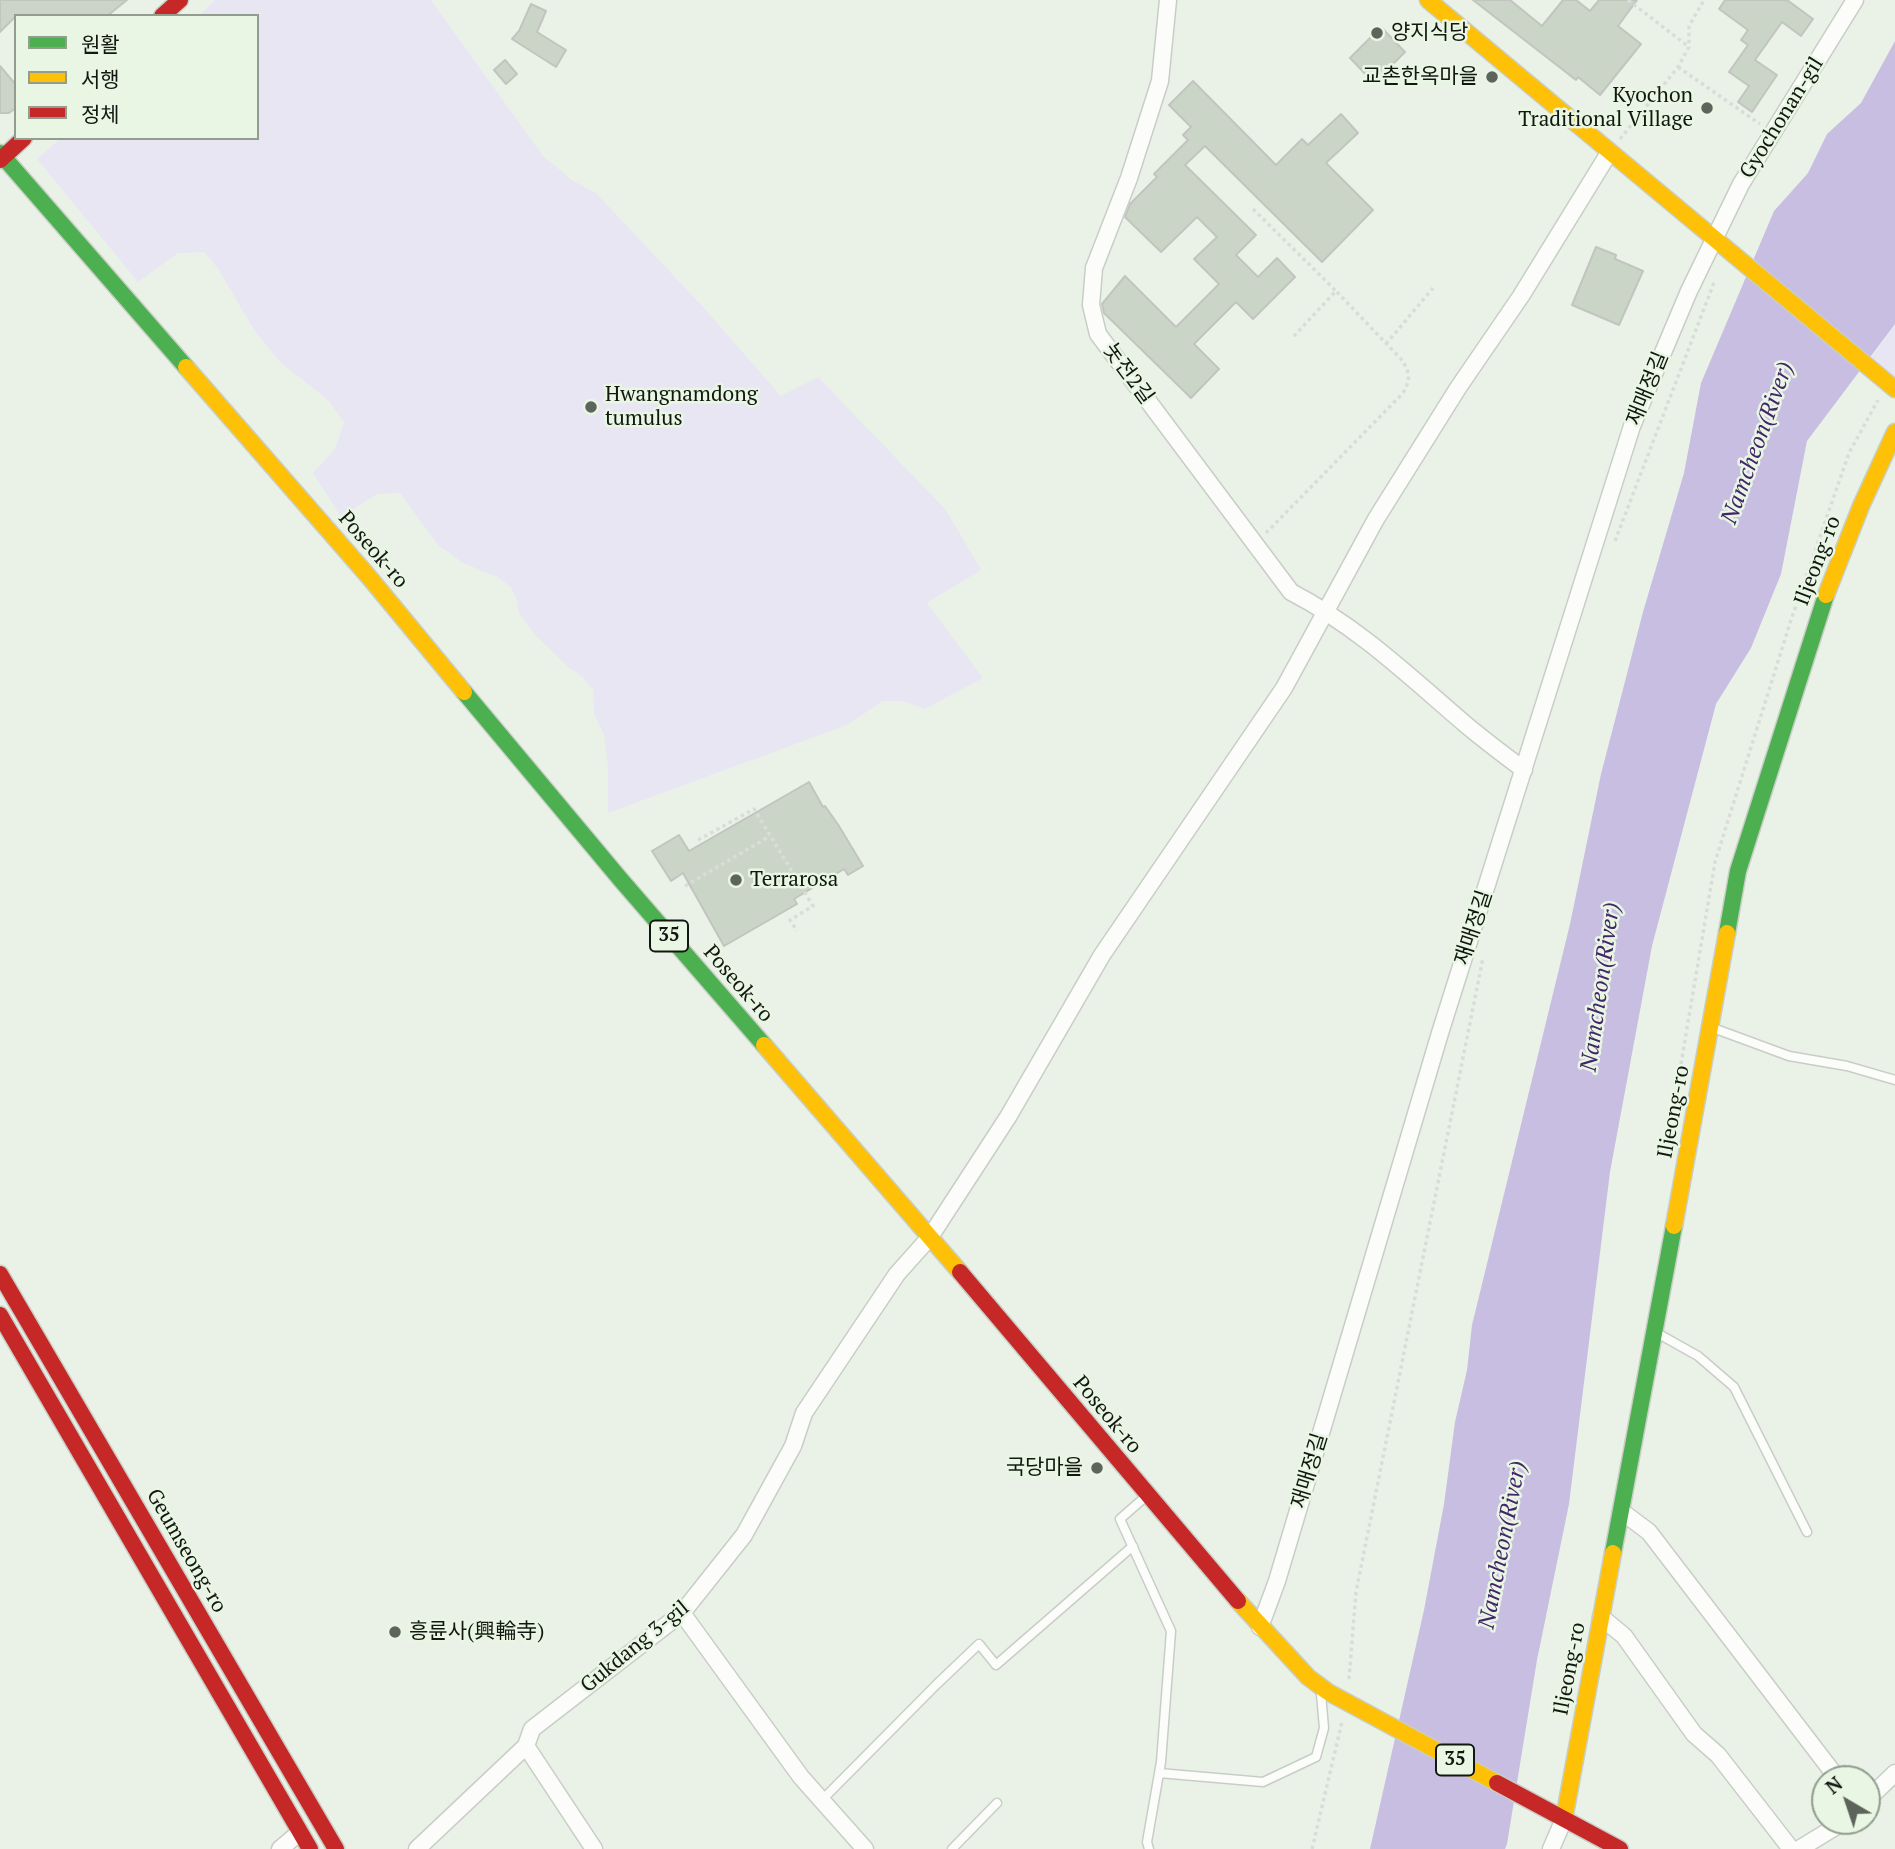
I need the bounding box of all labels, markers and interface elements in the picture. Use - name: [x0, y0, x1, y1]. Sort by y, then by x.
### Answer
- legend: [14, 14, 259, 140]
- place label: 양지식당: [1391, 20, 1468, 46]
- marker: 양지식당: [1369, 25, 1385, 41]
- text: 원활: [81, 30, 120, 58]
- street label: Gyochonan-gil: [1735, 53, 1829, 183]
- place label: 교촌한옥마을: [1362, 64, 1478, 90]
- text: 서행: [81, 65, 120, 93]
- marker: 교촌한옥마을: [1484, 69, 1500, 85]
- place label: Kyochon Traditional Village: [1518, 83, 1693, 133]
- text: 정체: [81, 100, 120, 128]
- marker: Kyochon Traditional Village: [1699, 100, 1715, 116]
- street label: 놋전2길: [1097, 339, 1159, 409]
- street label: 재매정길: [1622, 348, 1674, 430]
- water label: Namcheon(River): [1716, 358, 1800, 528]
- place label: Hwangnamdong tumulus: [605, 382, 758, 432]
- marker: Hwangnamdong tumulus: [583, 399, 599, 415]
- street label: Poseok-ro: [333, 506, 413, 594]
- street label: Iljeong-ro: [1789, 513, 1847, 609]
- place label: Terrarosa: [750, 867, 838, 893]
- marker: Terrarosa: [728, 872, 744, 888]
- street label: 재매정길: [1450, 887, 1498, 969]
- water label: Namcheon(River): [1575, 901, 1627, 1073]
- road number: 35: [650, 920, 688, 952]
- street label: Poseok-ro: [698, 940, 778, 1028]
- street label: Iljeong-ro: [1653, 1063, 1695, 1161]
- street label: Poseok-ro: [1067, 1371, 1147, 1459]
- street label: 재매정길: [1287, 1430, 1333, 1512]
- place label: 국당마을: [1006, 1455, 1083, 1481]
- water label: Namcheon(River): [1473, 1459, 1533, 1631]
- marker: 국당마을: [1089, 1460, 1105, 1476]
- street label: Geumseong-ro: [140, 1485, 232, 1617]
- street label: Gukdang 3-gil: [576, 1596, 694, 1698]
- place label: 흥륜사(興輪寺): [409, 1619, 544, 1645]
- street label: Iljeong-ro: [1549, 1620, 1591, 1718]
- marker: 흥륜사(興輪寺): [387, 1624, 403, 1640]
- road number: 35: [1436, 1744, 1474, 1776]
- north arrow: [1811, 1765, 1881, 1835]
- text: N: [1820, 1771, 1847, 1799]

